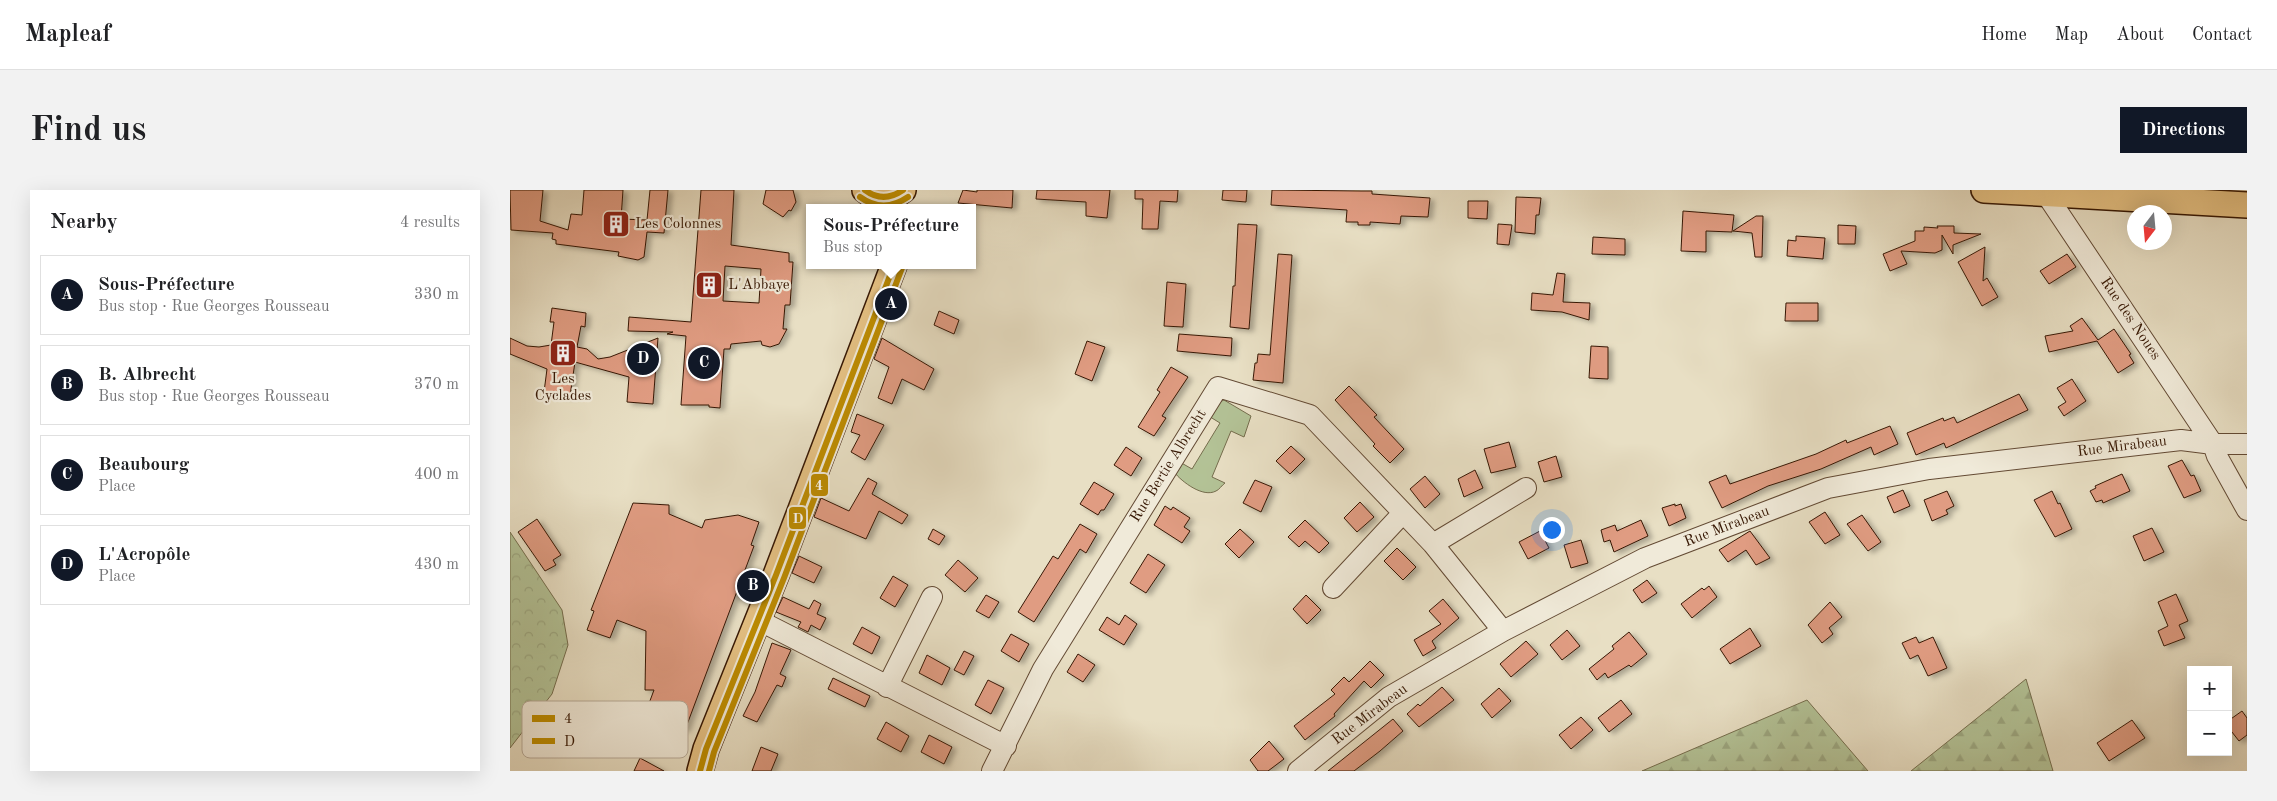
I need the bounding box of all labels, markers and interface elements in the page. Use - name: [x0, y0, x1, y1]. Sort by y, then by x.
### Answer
- text: Mapleaf: [25, 23, 111, 47]
- text: Home: [1981, 26, 2027, 44]
- text: Map: [2055, 26, 2088, 44]
- text: About: [2116, 26, 2164, 44]
- text: Contact: [2192, 26, 2252, 44]
- button: Directions: [2120, 107, 2247, 153]
- text: Find us: [30, 113, 146, 148]
- popup: [806, 204, 976, 269]
- north arrow: [2127, 205, 2172, 250]
- building icon: Les Colonnes: [601, 209, 631, 239]
- text: Nearby: [50, 212, 118, 233]
- text: 4 results: [400, 215, 460, 231]
- place label: Les Colonnes: [635, 217, 721, 232]
- text: Sous-Préfecture: [823, 217, 959, 236]
- text: Bus stop: [823, 240, 882, 256]
- building icon: L'Abbaye: [694, 270, 724, 300]
- street label: Rue des Noues: [2097, 275, 2163, 363]
- text: Sous-Préfecture: [98, 276, 235, 295]
- place label: L'Abbaye: [728, 278, 790, 293]
- pin: A: [875, 285, 907, 323]
- text: A: [61, 287, 73, 303]
- text: 330 m: [414, 287, 459, 303]
- text: Bus stop · Rue Georges Rousseau: [98, 299, 330, 315]
- building icon: Les Cyclades: [548, 338, 578, 368]
- pin: D: [627, 340, 659, 378]
- pin: C: [688, 344, 720, 382]
- text: B. Albrecht: [98, 366, 196, 385]
- place label: Les Cyclades: [535, 372, 591, 404]
- text: B: [61, 377, 73, 393]
- text: 370 m: [414, 377, 459, 393]
- text: Bus stop · Rue Georges Rousseau: [98, 389, 330, 405]
- street label: Rue Bertie Albrecht: [1128, 407, 1210, 525]
- street label: Rue Mirabeau: [2076, 434, 2168, 460]
- text: Beaubourg: [98, 456, 189, 475]
- text: C: [62, 467, 72, 483]
- text: 400 m: [414, 467, 459, 483]
- line badge: 4: [810, 473, 829, 497]
- text: Place: [98, 479, 135, 495]
- text: 4: [815, 479, 823, 493]
- street label: Rue Mirabeau: [1682, 504, 1772, 550]
- line badge: D: [788, 506, 807, 530]
- text: D: [792, 512, 804, 526]
- your location: [1539, 517, 1565, 543]
- text: L'Acropôle: [98, 546, 190, 565]
- text: D: [61, 557, 73, 573]
- text: 430 m: [414, 557, 459, 573]
- pin: B: [737, 567, 769, 605]
- text: Place: [98, 569, 135, 585]
- map controls: [2187, 666, 2232, 756]
- button: +: [2187, 666, 2232, 711]
- street label: Rue Mirabeau: [1330, 682, 1410, 748]
- legend: [522, 701, 688, 758]
- button: −: [2187, 711, 2232, 756]
- text: 4: [564, 712, 572, 726]
- text: D: [564, 735, 575, 749]

